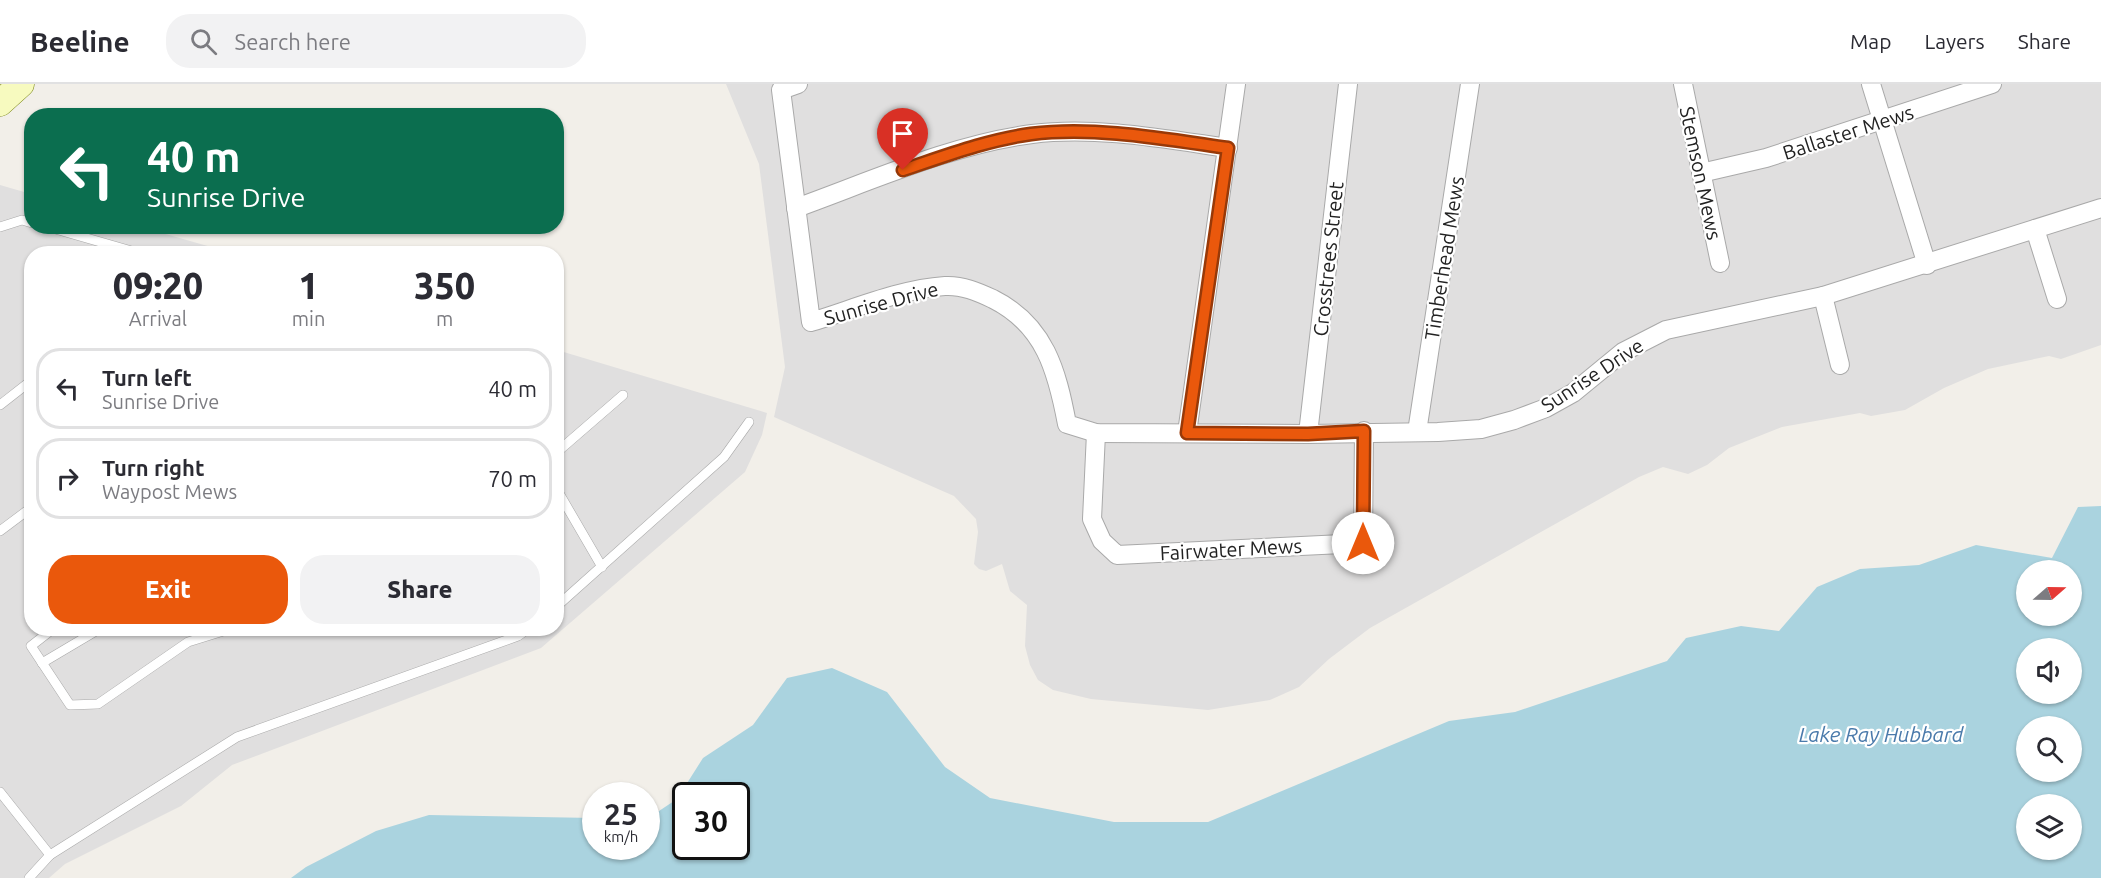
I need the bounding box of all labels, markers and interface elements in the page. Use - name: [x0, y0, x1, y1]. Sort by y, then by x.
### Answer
- search box: [166, 14, 586, 68]
- icon: search: [187, 25, 220, 58]
- text: Beeline: [30, 26, 130, 57]
- text: Search here: [235, 29, 351, 54]
- text: Map: [1850, 29, 1891, 53]
- text: Layers: [1924, 29, 1985, 53]
- text: Share: [2018, 29, 2071, 53]
- street label: Ballaster Mews: [1780, 100, 1916, 164]
- street label: Stemson Mews: [1676, 104, 1726, 242]
- pin: [877, 108, 928, 170]
- icon: arrive: [886, 117, 919, 150]
- icon: left: [48, 132, 126, 210]
- text: 40 m: [147, 133, 241, 180]
- street label: Timberhead Mews: [1420, 174, 1468, 342]
- street label: Crosstrees Street: [1308, 180, 1348, 338]
- text: Sunrise Drive: [147, 182, 305, 212]
- text: 09:20: [113, 265, 203, 306]
- text: 1: [298, 265, 319, 306]
- text: 350: [414, 265, 475, 306]
- street label: Sunrise Drive: [821, 277, 941, 329]
- text: Arrival: [129, 307, 187, 330]
- text: min: [292, 307, 325, 330]
- text: m: [436, 307, 453, 330]
- street label: Sunrise Drive: [1537, 333, 1647, 417]
- text: Turn left: [102, 365, 192, 390]
- icon: left: [51, 372, 84, 405]
- text: 40 m: [488, 376, 537, 401]
- text: Sunrise Drive: [102, 390, 219, 413]
- text: Turn right: [102, 455, 204, 480]
- icon: right: [51, 462, 84, 495]
- text: 70 m: [488, 466, 537, 491]
- text: Waypost Mews: [102, 480, 237, 503]
- position arrow: [1331, 511, 1395, 575]
- street label: Fairwater Mews: [1159, 534, 1303, 564]
- button: Exit: [48, 555, 288, 624]
- button: Share: [300, 555, 540, 624]
- north arrow: [2016, 560, 2082, 626]
- map controls: [2016, 560, 2082, 860]
- button: sound: [2016, 638, 2082, 704]
- button: search: [2016, 716, 2082, 782]
- water label: Lake Ray Hubbard: [1799, 722, 1965, 746]
- speed limit sign: 30: [672, 782, 750, 860]
- button: layers: [2016, 794, 2082, 860]
- text: 25: [604, 797, 638, 831]
- text: km/h: [604, 828, 638, 845]

